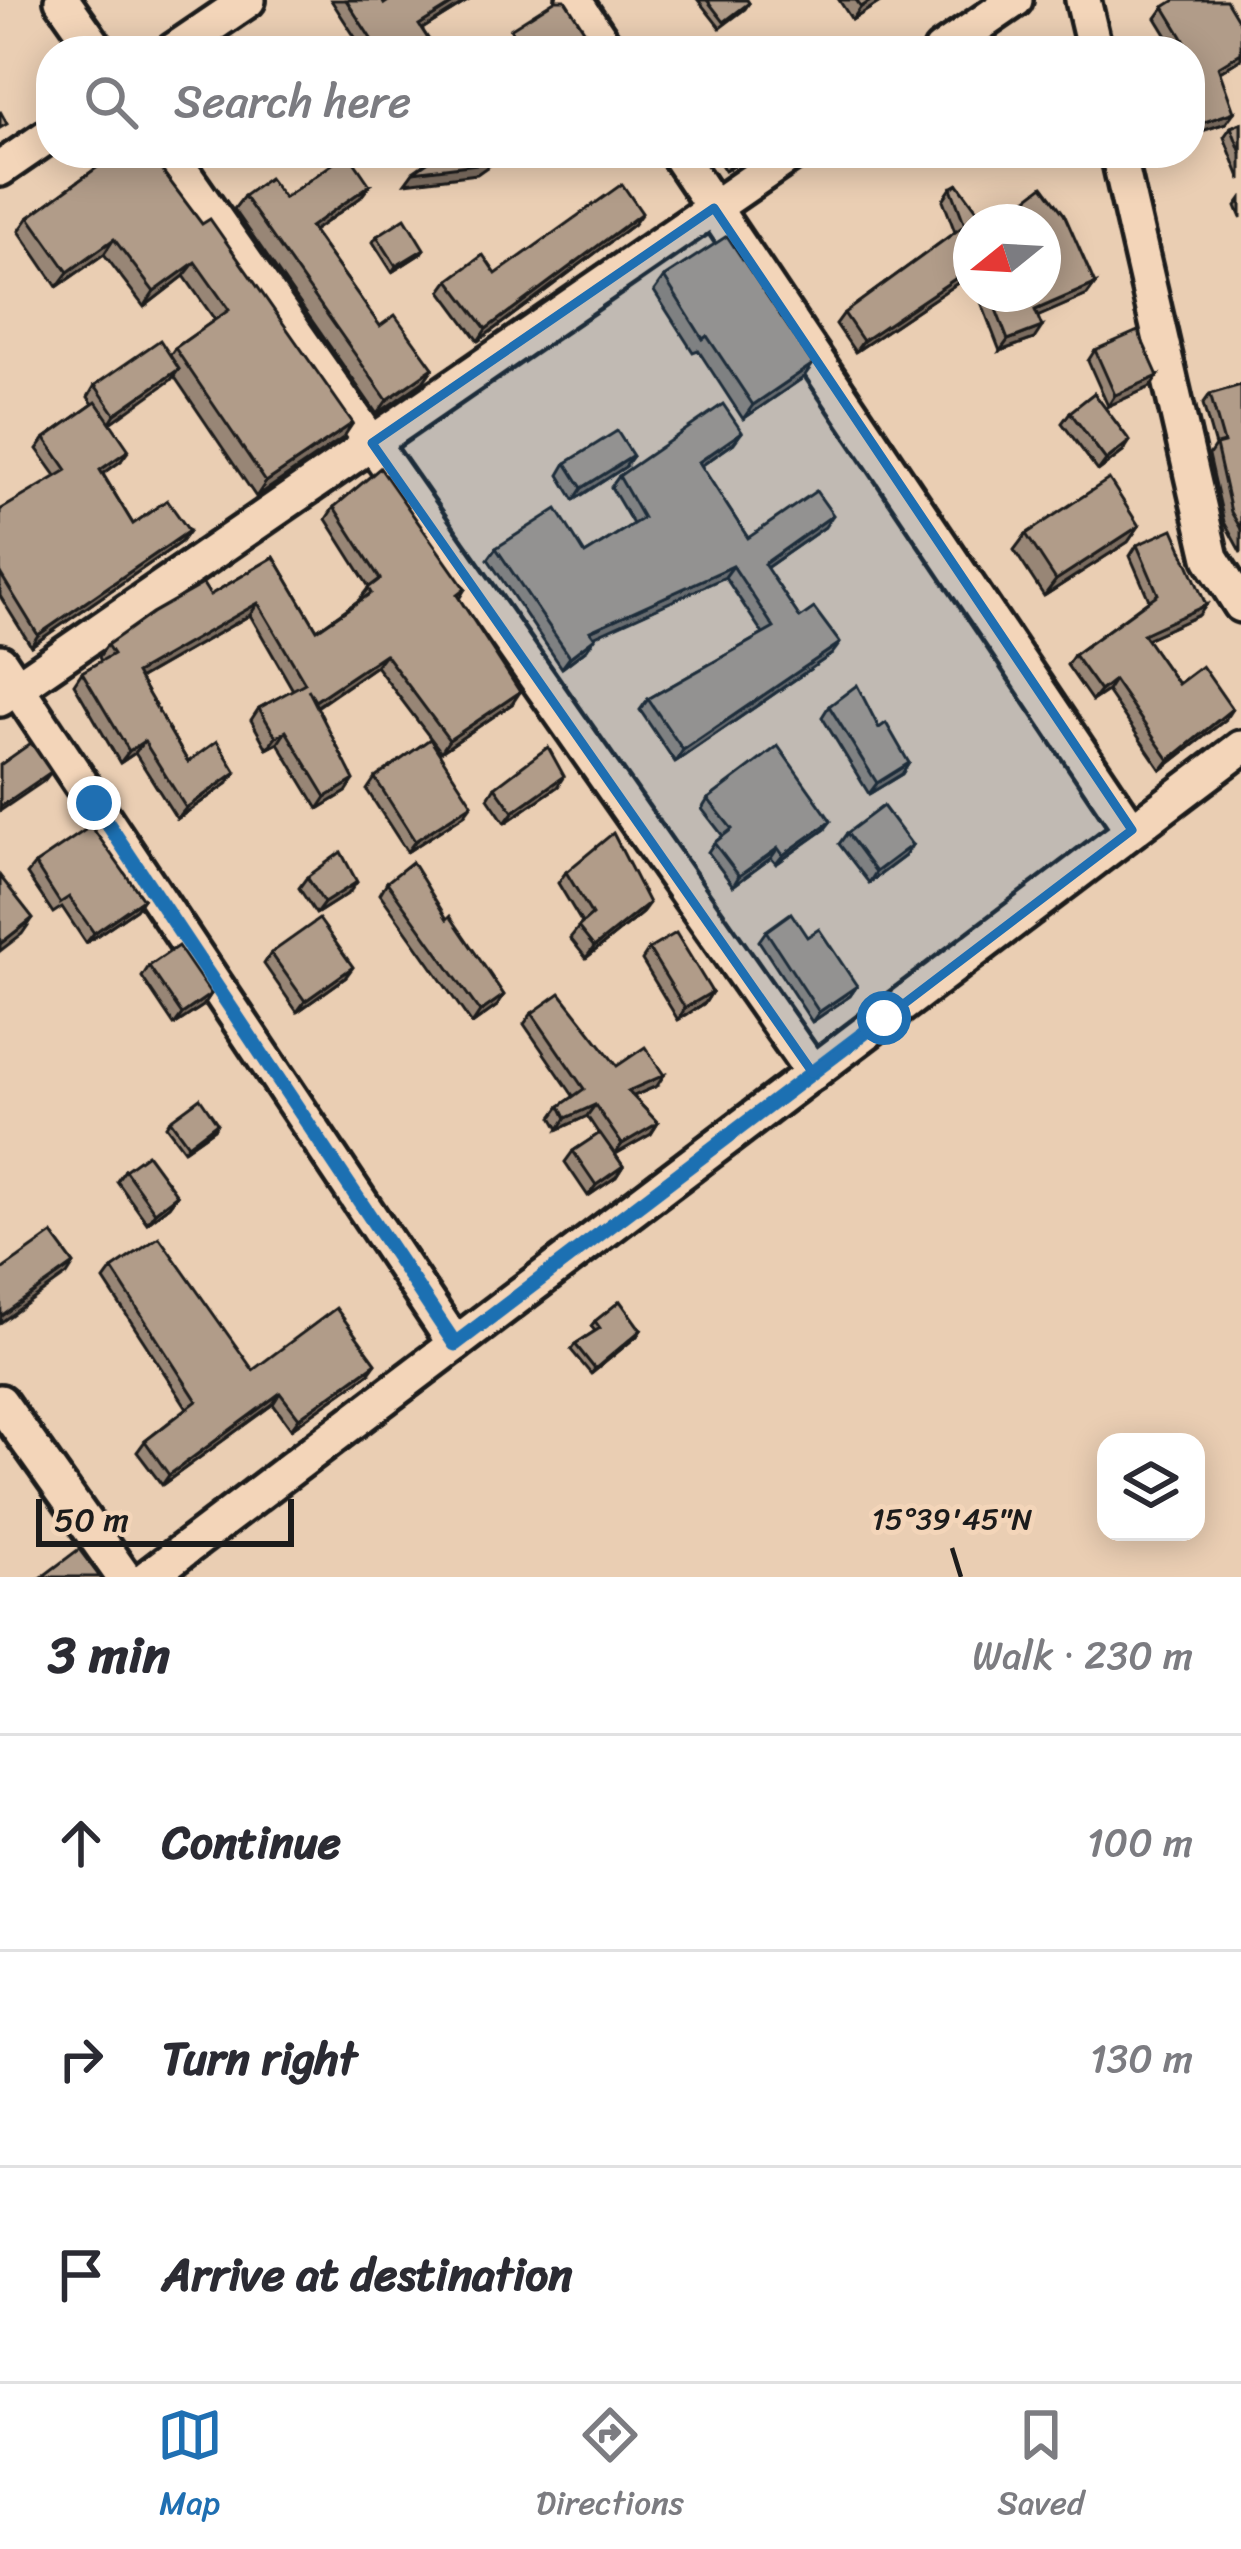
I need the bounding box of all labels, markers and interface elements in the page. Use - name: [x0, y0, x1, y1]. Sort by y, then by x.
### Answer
- search box: [36, 36, 1205, 168]
- text: Search here: [174, 62, 411, 142]
- icon: search: [78, 69, 144, 135]
- north arrow: [953, 204, 1061, 312]
- route end: [67, 776, 121, 830]
- route start: [857, 991, 911, 1045]
- map controls: [1097, 1433, 1205, 1541]
- button: layers: [1097, 1433, 1205, 1541]
- text: 50 m: [54, 1491, 129, 1549]
- text: 15°39'45"N: [872, 1492, 1032, 1546]
- scale bar: [36, 1493, 294, 1546]
- text: 3 min: [48, 1610, 170, 1700]
- text: Walk · 230 m: [972, 1621, 1193, 1690]
- text: Continue: [162, 1803, 341, 1883]
- text: 100 m: [1087, 1808, 1193, 1877]
- icon: ahead: [48, 1810, 114, 1876]
- text: Turn right: [162, 2019, 357, 2099]
- text: 130 m: [1090, 2024, 1193, 2093]
- icon: right: [48, 2026, 114, 2092]
- text: Arrive at destination: [162, 2235, 572, 2315]
- icon: arrive: [48, 2242, 114, 2308]
- tab: Map: [157, 2402, 223, 2532]
- tab: Directions: [536, 2402, 684, 2532]
- tab: Saved: [997, 2402, 1084, 2532]

